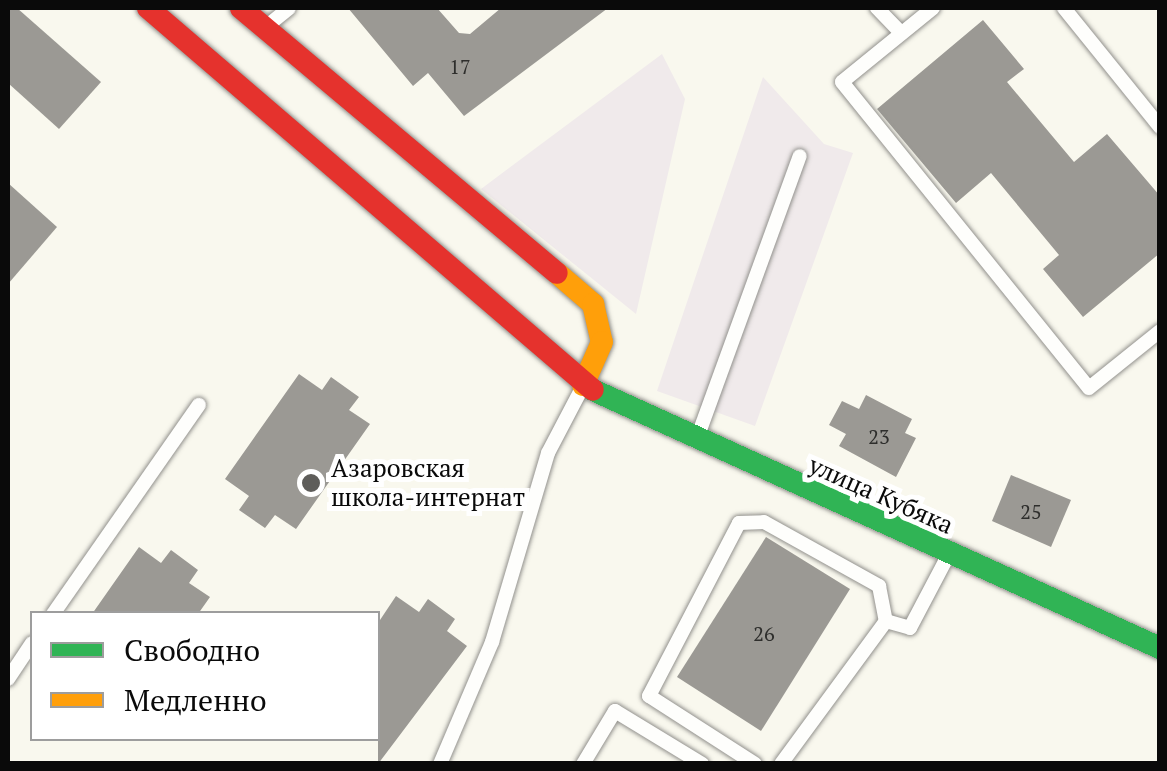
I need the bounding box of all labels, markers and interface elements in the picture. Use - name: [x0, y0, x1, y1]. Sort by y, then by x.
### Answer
- house number: 17: [449, 54, 471, 78]
- house number: 23: [868, 424, 890, 448]
- street label: улица Кубяка: [804, 450, 958, 540]
- place label: Азаровская школа-интернат: [331, 454, 525, 513]
- marker: Азаровская школа-интернат: [300, 472, 322, 494]
- house number: 25: [1020, 499, 1042, 523]
- legend: [30, 611, 380, 741]
- house number: 26: [753, 621, 775, 645]
- text: Свободно: [124, 630, 260, 670]
- text: Медленно: [124, 680, 267, 720]

